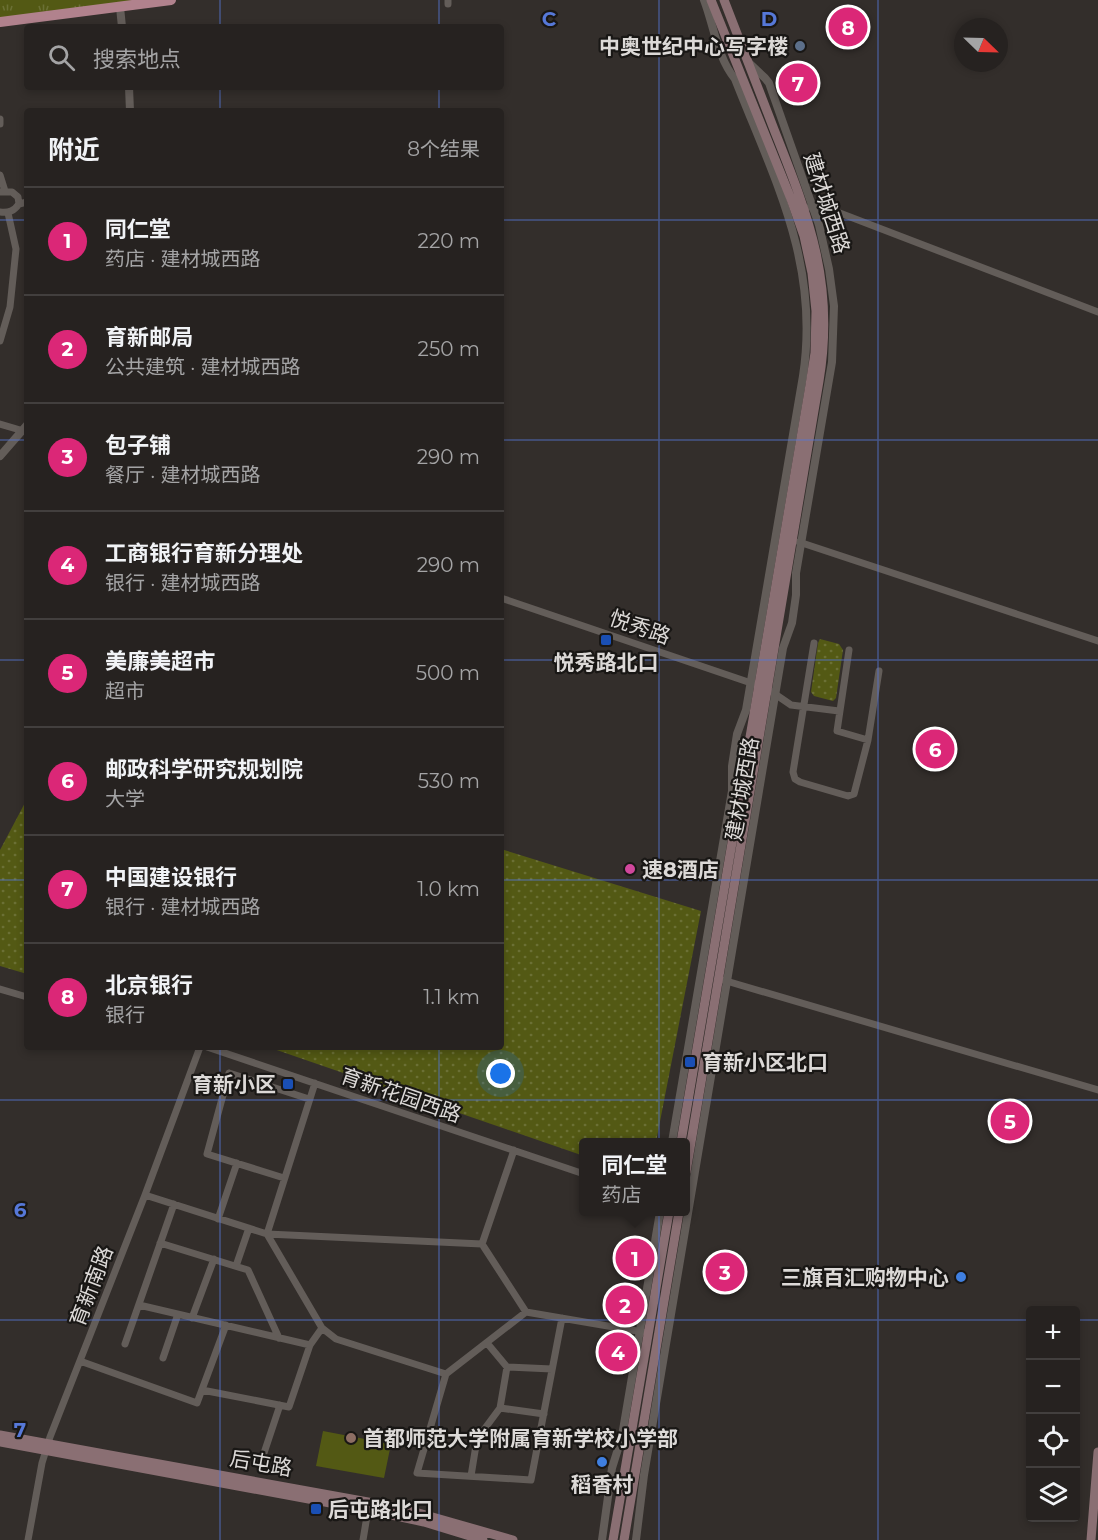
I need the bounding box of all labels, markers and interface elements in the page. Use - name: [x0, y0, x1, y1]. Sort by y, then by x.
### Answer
- pin: 8: [828, 4, 868, 50]
- text: C: [542, 7, 557, 31]
- text: D: [761, 7, 777, 31]
- north arrow: [954, 18, 1008, 72]
- search box: [24, 24, 504, 90]
- place label: 中奥世纪中心写字楼: [599, 34, 788, 59]
- marker: 中奥世纪中心写字楼: [793, 39, 807, 53]
- icon: search: [45, 41, 78, 74]
- text: 搜索地点: [93, 46, 181, 73]
- pin: 7: [778, 60, 818, 106]
- text: 附近: [48, 134, 100, 166]
- text: 8个结果: [407, 137, 480, 161]
- street label: 建材城西路: [799, 149, 855, 257]
- text: 同仁堂: [105, 216, 171, 243]
- text: 1: [64, 229, 71, 253]
- text: 220 m: [418, 229, 480, 253]
- text: 药店 · 建材城西路: [105, 247, 261, 271]
- text: 育新邮局: [105, 324, 193, 351]
- text: 2: [62, 337, 73, 361]
- text: 250 m: [418, 337, 480, 361]
- text: 公共建筑 · 建材城西路: [105, 355, 301, 379]
- text: 包子铺: [105, 432, 171, 459]
- text: 3: [62, 445, 73, 469]
- text: 290 m: [417, 445, 480, 469]
- text: 餐厅 · 建材城西路: [105, 463, 261, 487]
- text: 工商银行育新分理处: [105, 540, 303, 567]
- text: 4: [61, 553, 74, 577]
- text: 290 m: [417, 553, 480, 577]
- text: 银行 · 建材城西路: [105, 571, 261, 595]
- street label: 悦秀路: [606, 605, 674, 649]
- marker: 悦秀路北口: [599, 633, 613, 647]
- text: 美廉美超市: [105, 648, 215, 675]
- place label: 悦秀路北口: [554, 650, 659, 675]
- text: 5: [62, 661, 73, 685]
- text: 500 m: [416, 661, 480, 685]
- text: 超市: [105, 679, 145, 703]
- pin: 6: [916, 726, 954, 771]
- street label: 建材城西路: [721, 735, 763, 843]
- text: 邮政科学研究规划院: [105, 756, 303, 783]
- text: 6: [61, 769, 74, 793]
- text: 530 m: [418, 769, 480, 793]
- text: 大学: [105, 787, 145, 811]
- place label: 速8酒店: [642, 857, 719, 882]
- marker: 速8酒店: [623, 862, 637, 876]
- text: 中国建设银行: [105, 864, 237, 891]
- text: 7: [61, 877, 74, 901]
- text: 1.0 km: [417, 877, 480, 901]
- text: 银行 · 建材城西路: [105, 895, 261, 919]
- text: 北京银行: [105, 972, 193, 999]
- text: 8: [61, 985, 74, 1009]
- text: 1.1 km: [423, 985, 480, 1009]
- text: 银行: [105, 1003, 145, 1027]
- place label: 育新小区北口: [702, 1050, 828, 1075]
- marker: 育新小区北口: [683, 1055, 697, 1069]
- your location: [486, 1059, 515, 1088]
- street label: 育新花园西路: [337, 1063, 465, 1127]
- place label: 育新小区: [192, 1072, 276, 1097]
- marker: 育新小区: [281, 1077, 295, 1091]
- pin: 5: [990, 1098, 1030, 1144]
- popup: [579, 1138, 690, 1216]
- text: 同仁堂: [601, 1152, 668, 1179]
- text: 药店: [601, 1183, 641, 1207]
- text: 6: [14, 1198, 27, 1222]
- pin: 1: [616, 1236, 654, 1280]
- street label: 育新南路: [64, 1242, 118, 1330]
- pin: 3: [706, 1250, 744, 1294]
- place label: 三旗百汇购物中心: [781, 1265, 949, 1290]
- marker: 三旗百汇购物中心: [954, 1270, 968, 1284]
- pin: 2: [606, 1282, 644, 1328]
- map controls: [1026, 1306, 1080, 1522]
- button: +: [1026, 1306, 1080, 1360]
- pin: 4: [598, 1330, 638, 1374]
- button: −: [1026, 1360, 1080, 1414]
- button: locate: [1026, 1414, 1080, 1468]
- text: 7: [14, 1418, 26, 1442]
- place label: 首都师范大学附属育新学校小学部: [363, 1426, 678, 1451]
- marker: 首都师范大学附属育新学校小学部: [344, 1431, 358, 1445]
- street label: 后屯路: [228, 1445, 294, 1481]
- marker: 稻香村: [595, 1455, 609, 1469]
- button: layers: [1026, 1468, 1080, 1522]
- place label: 稻香村: [571, 1472, 634, 1497]
- place label: 后屯路北口: [328, 1497, 433, 1522]
- marker: 后屯路北口: [309, 1502, 323, 1516]

